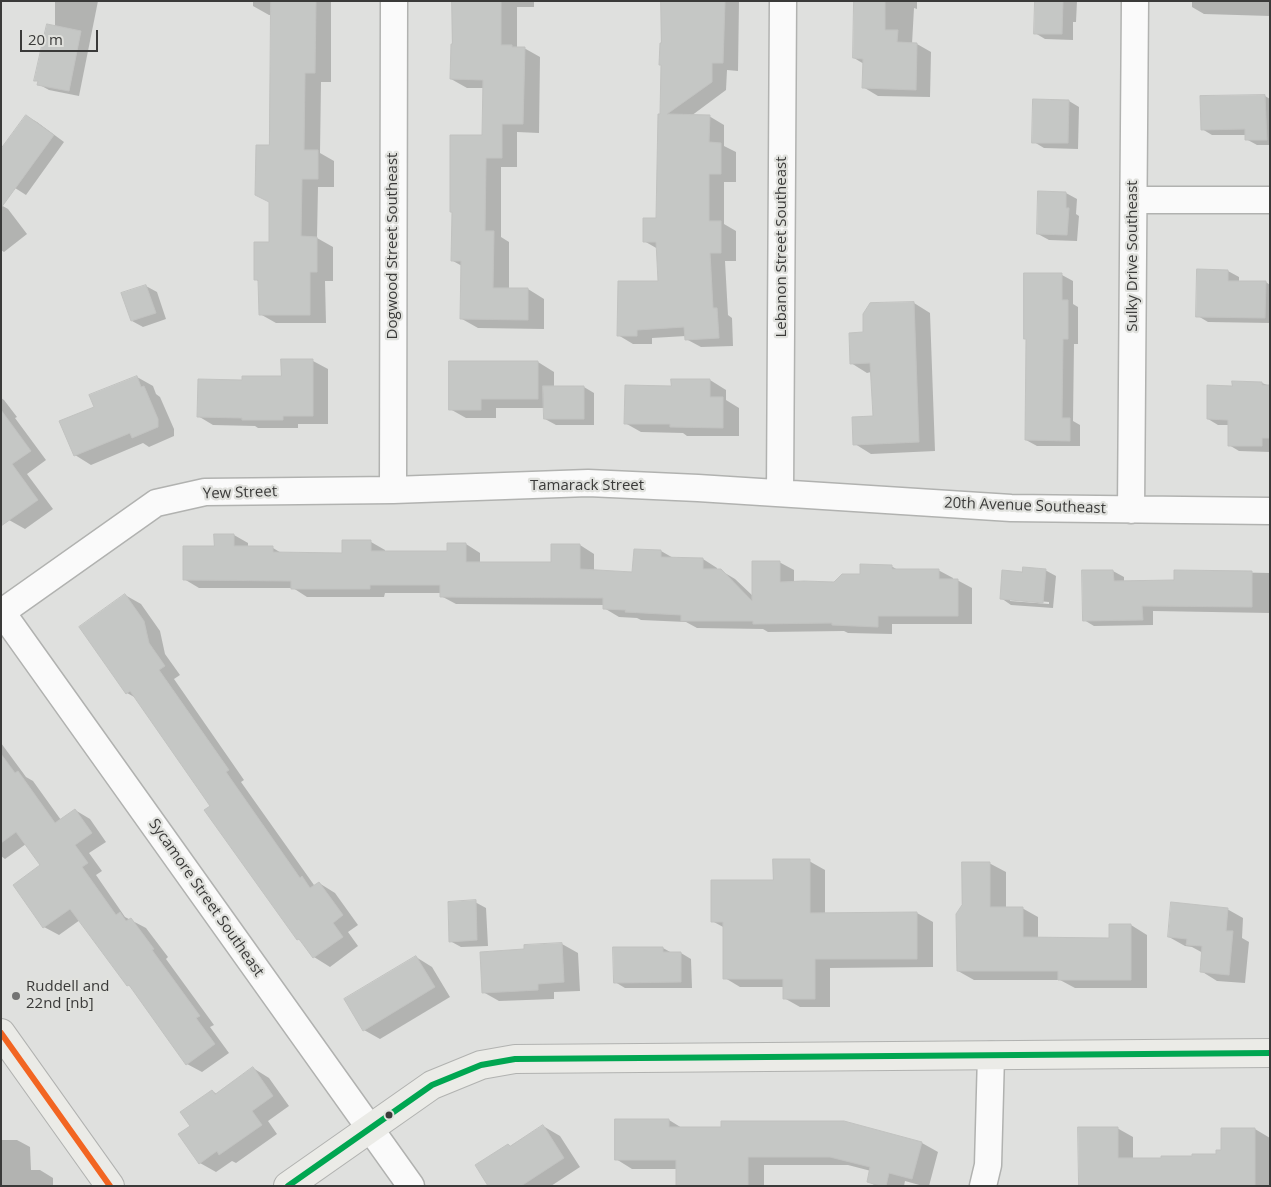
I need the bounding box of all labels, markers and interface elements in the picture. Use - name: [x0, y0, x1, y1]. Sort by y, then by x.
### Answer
- scale bar: [22, 20, 100, 52]
- text: 20 m: [28, 29, 63, 49]
- street label: Dogwood Street Southeast: [384, 153, 402, 339]
- street label: Lebanon Street Southeast: [773, 156, 791, 338]
- street label: Sulky Drive Southeast: [1124, 180, 1142, 332]
- street label: Tamarack Street: [530, 477, 644, 495]
- street label: Yew Street: [203, 483, 277, 503]
- street label: 20th Avenue Southeast: [944, 494, 1106, 518]
- street label: Sycamore Street Southeast: [145, 816, 267, 980]
- place label: Ruddell and 22nd [nb]: [26, 978, 109, 1013]
- marker: Ruddell and 22nd [nb]: [10, 990, 22, 1002]
- unlabelled marker: [384, 1110, 394, 1120]

